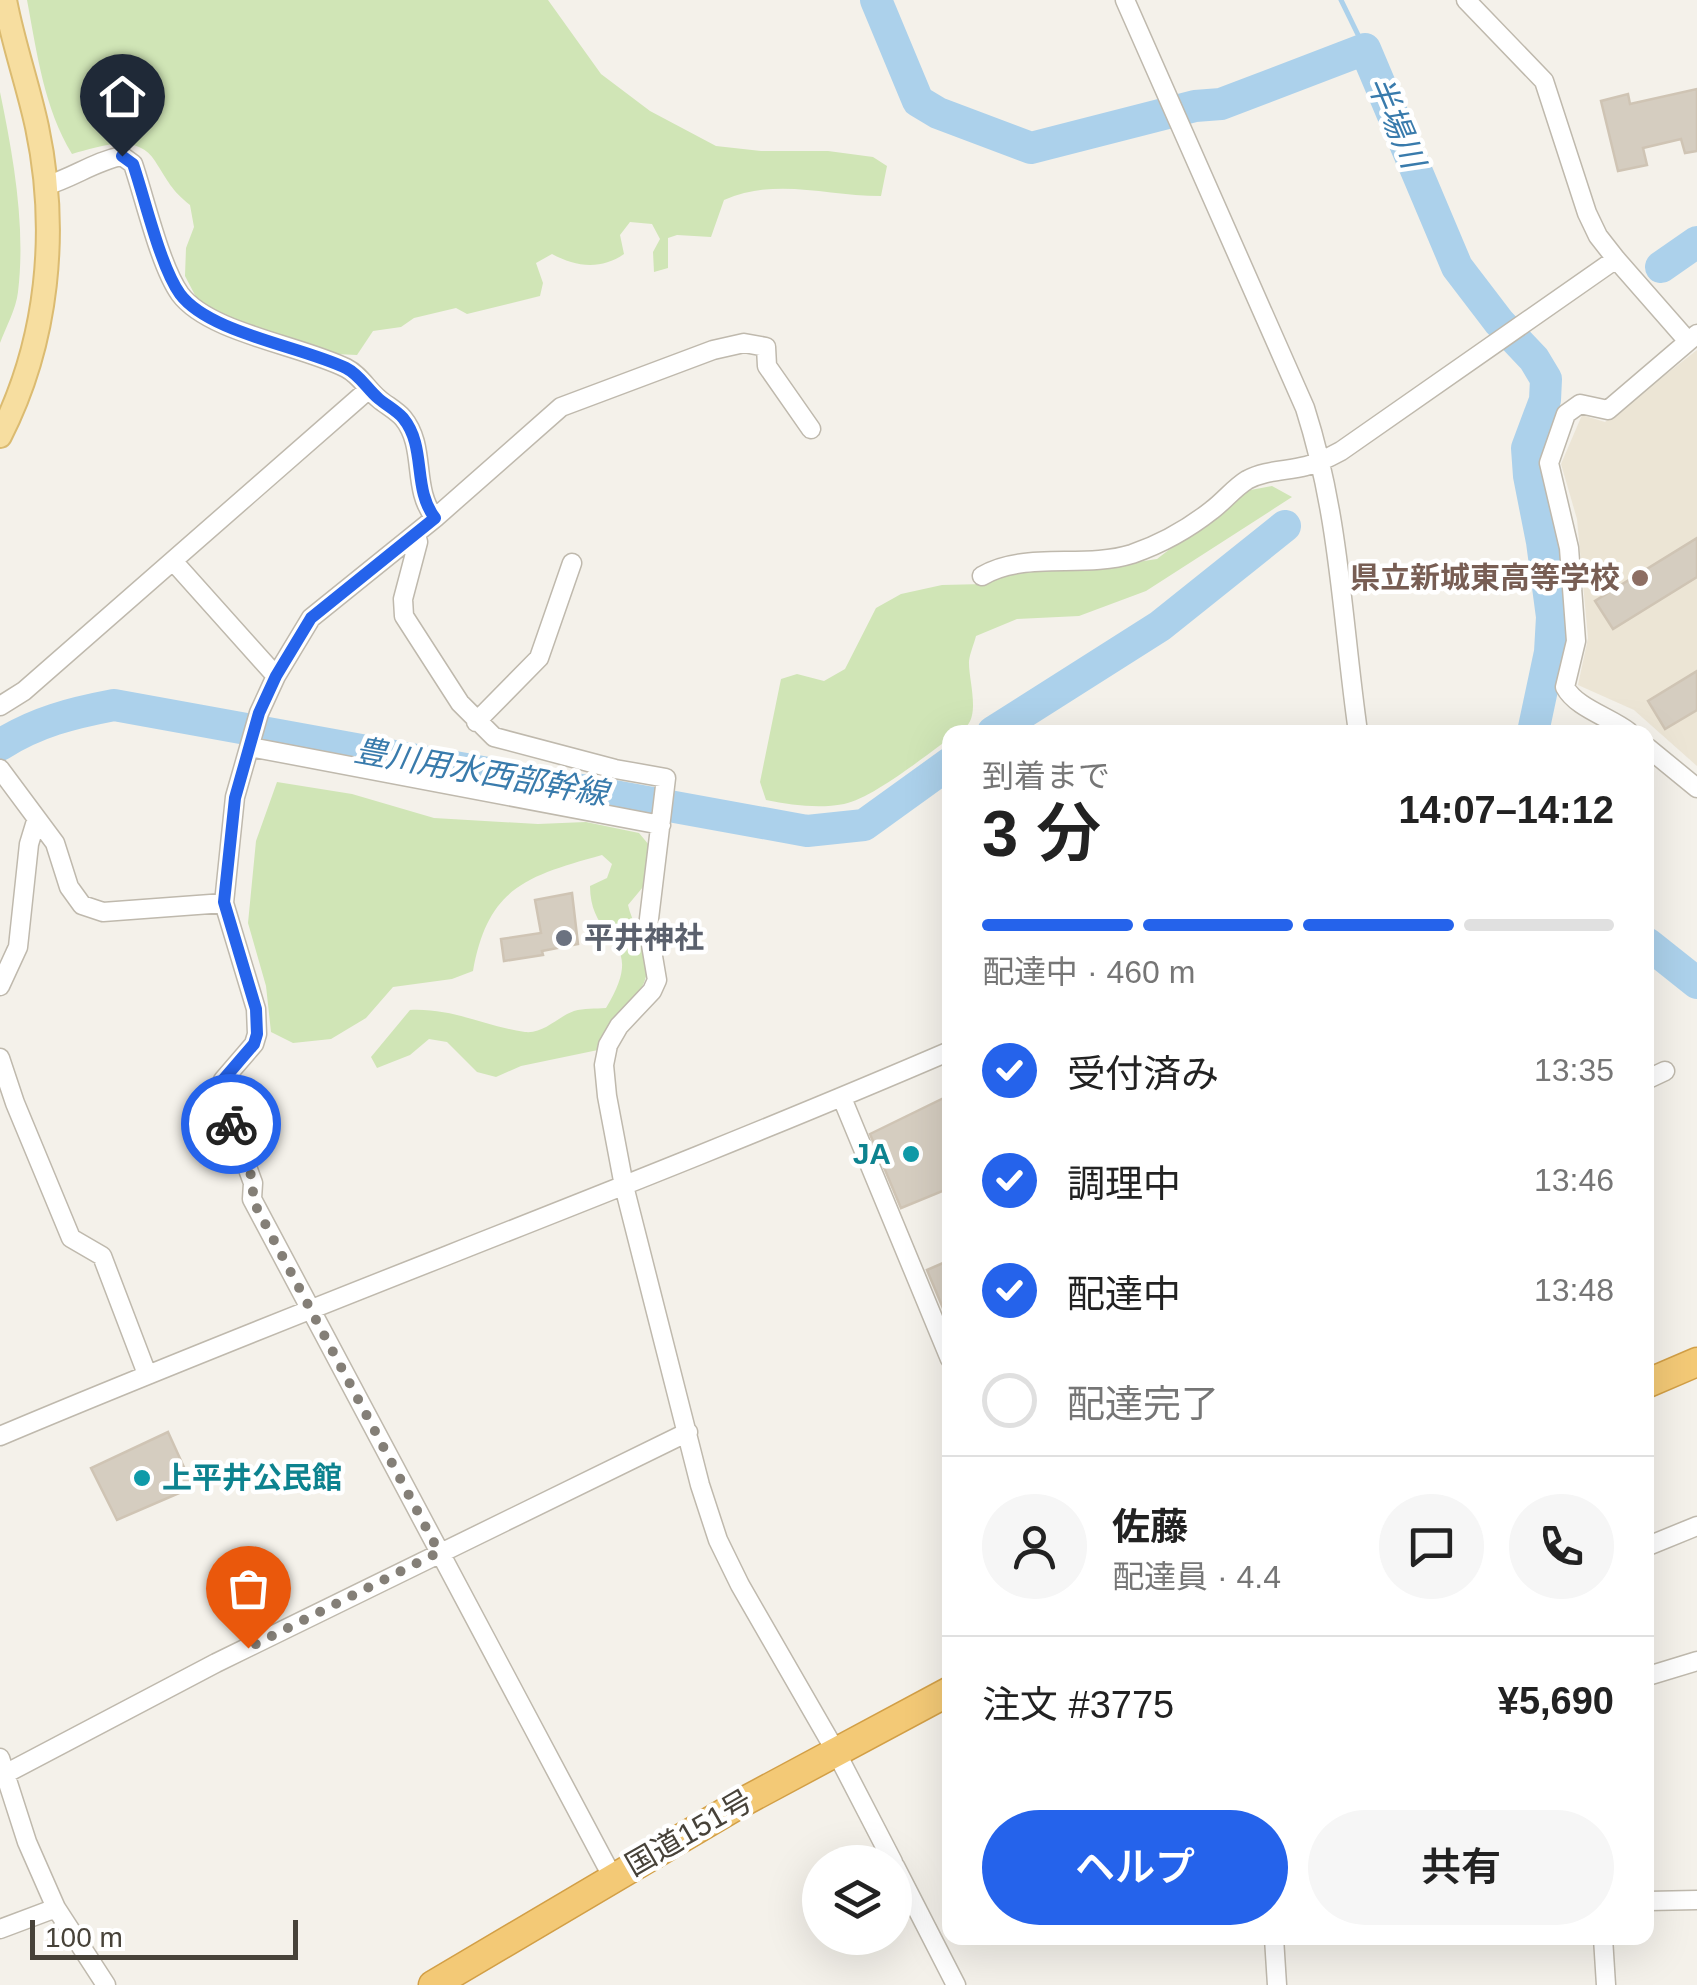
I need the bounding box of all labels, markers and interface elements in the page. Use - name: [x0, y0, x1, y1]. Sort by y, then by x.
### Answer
- pin: [80, 54, 165, 157]
- icon: home: [95, 69, 150, 124]
- water label: 半場川: [1361, 71, 1432, 176]
- place label: 県立新城東高等学校: [1350, 561, 1620, 594]
- marker: 県立新城東高等学校: [1629, 567, 1651, 589]
- water label: 豊川用水西部幹線: [352, 732, 614, 813]
- text: 到着まで: [982, 758, 1110, 794]
- text: 14:07–14:12: [1398, 789, 1614, 831]
- text: 3 分: [982, 797, 1101, 870]
- place label: 平井神社: [584, 921, 704, 954]
- marker: 平井神社: [553, 927, 575, 949]
- text: 配達中 · 460 m: [982, 954, 1195, 990]
- icon: check: [982, 1043, 1037, 1098]
- text: 13:35: [1534, 1052, 1614, 1088]
- text: 受付済み: [1067, 1053, 1219, 1095]
- courier: [181, 1074, 281, 1174]
- icon: bike: [204, 1097, 259, 1152]
- place label: JA: [853, 1137, 891, 1170]
- marker: JA: [900, 1143, 922, 1165]
- icon: check: [982, 1153, 1037, 1208]
- text: 13:46: [1534, 1162, 1614, 1198]
- text: 調理中: [1067, 1163, 1181, 1205]
- icon: check: [982, 1263, 1037, 1318]
- text: 13:48: [1534, 1272, 1614, 1308]
- text: 配達中: [1067, 1273, 1181, 1315]
- text: 配達完了: [1067, 1383, 1219, 1425]
- place label: 上平井公民館: [162, 1461, 342, 1494]
- marker: 上平井公民館: [131, 1467, 153, 1489]
- button: person: [982, 1494, 1087, 1599]
- button: chat: [1379, 1494, 1484, 1599]
- button: phone: [1509, 1494, 1614, 1599]
- text: 佐藤: [1112, 1506, 1188, 1548]
- pin: [206, 1546, 291, 1649]
- text: 配達員 · 4.4: [1112, 1559, 1281, 1595]
- icon: bag: [221, 1561, 276, 1616]
- text: ¥5,690: [1498, 1680, 1614, 1722]
- text: 注文 #3775: [982, 1684, 1174, 1726]
- street label: 国道151号: [620, 1783, 758, 1882]
- button: ヘルプ: [982, 1810, 1288, 1925]
- button: 共有: [1308, 1810, 1614, 1925]
- map controls: [802, 1845, 912, 1955]
- button: layers: [802, 1845, 912, 1955]
- scale bar: [30, 1915, 298, 1960]
- text: 100 m: [45, 1922, 123, 1953]

